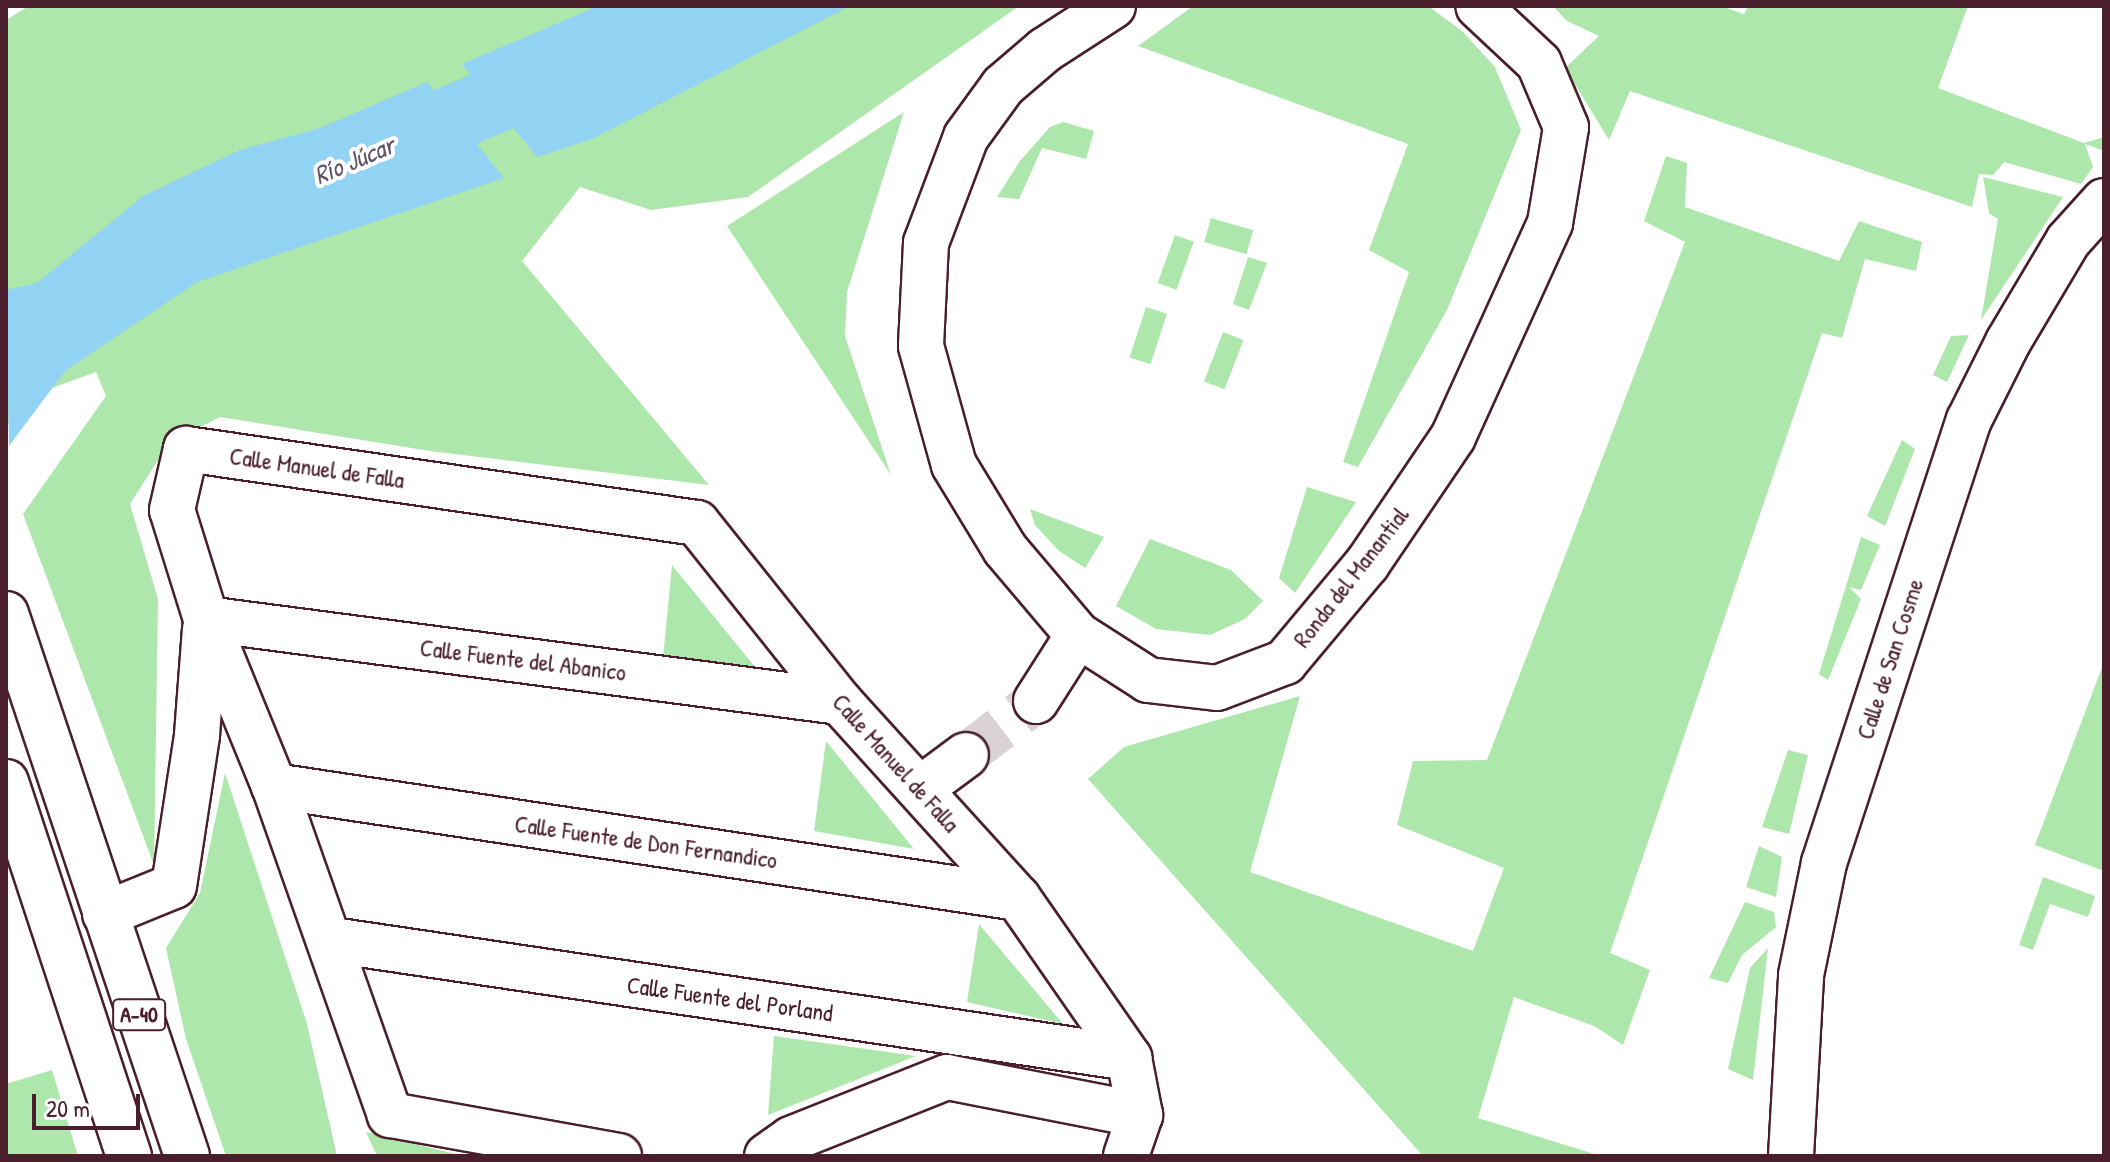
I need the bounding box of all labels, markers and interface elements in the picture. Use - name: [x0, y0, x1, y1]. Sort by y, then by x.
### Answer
- water label: Río Júcar: [309, 129, 399, 191]
- street label: Calle Manuel de Falla: [228, 441, 406, 495]
- street label: Ronda del Manantial: [1287, 501, 1415, 653]
- street label: Calle de San Cosme: [1850, 575, 1930, 743]
- street label: Calle Fuente del Abanico: [418, 633, 628, 687]
- street label: Calle Manuel de Falla: [826, 688, 966, 838]
- street label: Calle Fuente de Don Fernandico: [513, 809, 779, 875]
- street label: Calle Fuente del Porland: [625, 970, 835, 1028]
- road number: A-40: [111, 997, 167, 1033]
- scale bar: [36, 1078, 144, 1128]
- text: 20 m: [46, 1092, 90, 1124]

